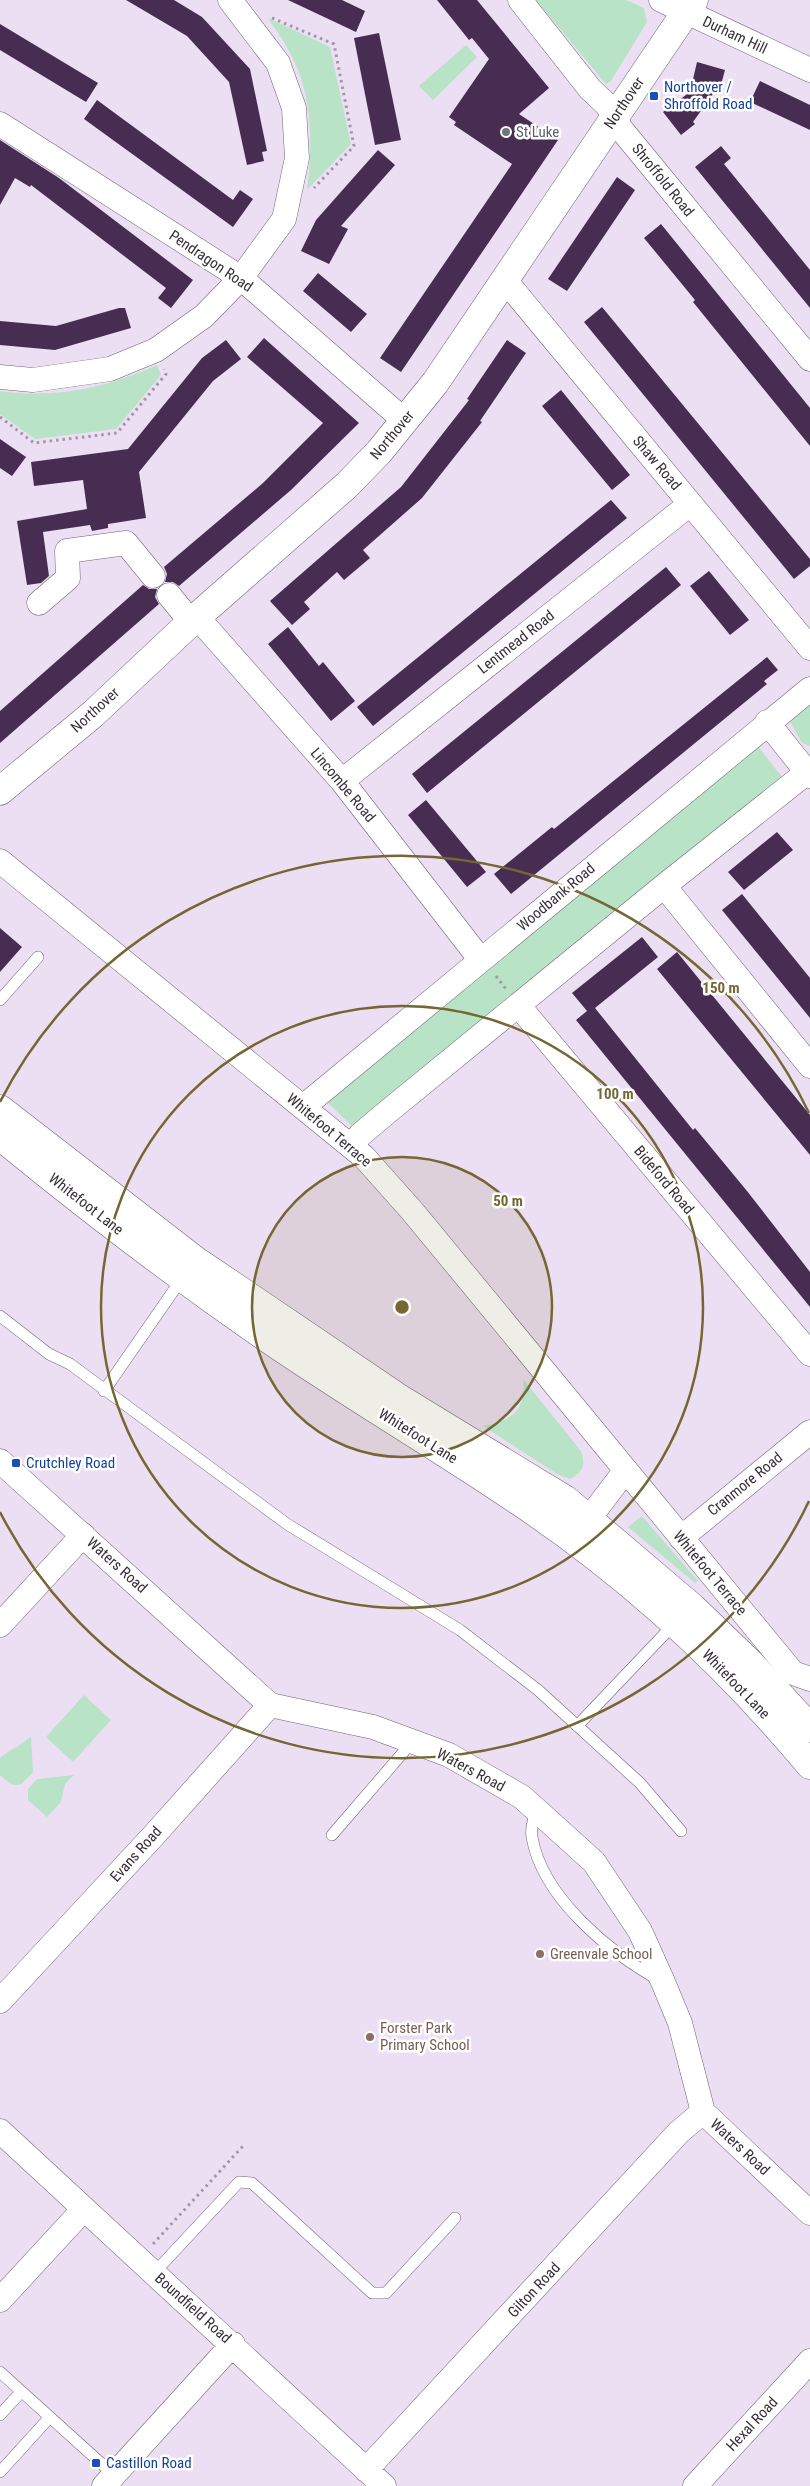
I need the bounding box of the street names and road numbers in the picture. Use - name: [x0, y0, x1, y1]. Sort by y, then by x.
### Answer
- street label: Durham Hill: [700, 12, 770, 58]
- street label: Northover: [600, 73, 648, 132]
- street label: Shroffold Road: [628, 140, 698, 220]
- street label: Pendragon Road: [166, 226, 256, 296]
- street label: Northover: [366, 406, 418, 463]
- street label: Shaw Road: [629, 432, 685, 494]
- street label: Lentmead Road: [474, 606, 558, 678]
- street label: Northover: [67, 683, 123, 736]
- street label: Lincombe Road: [307, 744, 379, 826]
- street label: Woodbank Road: [513, 859, 599, 935]
- street label: Whitefoot Terrace: [283, 1089, 375, 1171]
- street label: Bideford Road: [630, 1142, 698, 1218]
- street label: Whitefoot Lane: [45, 1169, 127, 1239]
- street label: Whitefoot Lane: [375, 1405, 461, 1467]
- street label: Cranmore Road: [704, 1448, 786, 1520]
- street label: Whitefoot Terrace: [669, 1527, 751, 1619]
- street label: Waters Road: [83, 1533, 151, 1597]
- street label: Whitefoot Lane: [698, 1645, 774, 1723]
- street label: Waters Road: [434, 1744, 508, 1796]
- street label: Evans Road: [106, 1823, 166, 1885]
- street label: Waters Road: [707, 2115, 773, 2179]
- street label: Gilton Road: [504, 2259, 564, 2321]
- street label: Boundfield Road: [151, 2269, 235, 2347]
- street label: Hexal Road: [723, 2393, 781, 2455]

